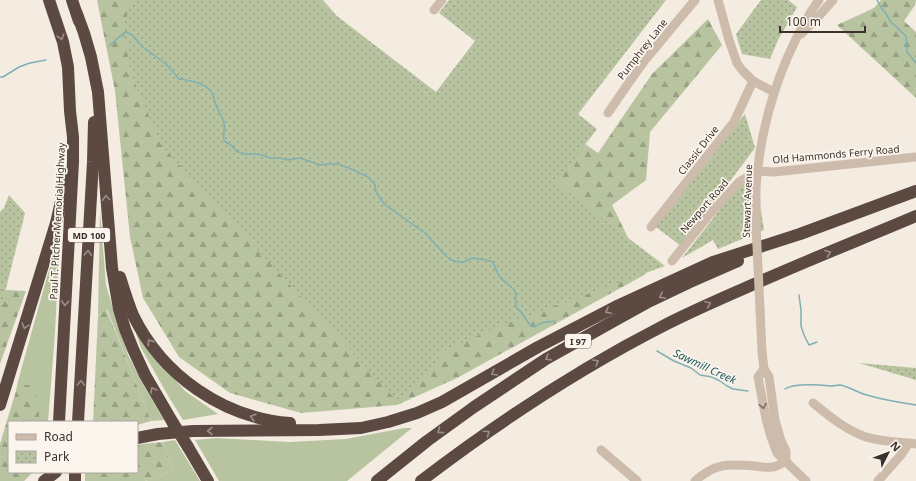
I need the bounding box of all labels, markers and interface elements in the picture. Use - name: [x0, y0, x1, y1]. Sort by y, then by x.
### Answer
- scale bar: [780, 8, 865, 34]
- text: 100 m: [786, 13, 821, 30]
- street label: Pumphrey Lane: [614, 15, 670, 82]
- one-way arrow: [56, 33, 65, 40]
- street label: Classic Drive: [674, 122, 722, 177]
- street label: Paul T. Pitcher Memorial Highway: [46, 141, 68, 300]
- street label: Old Hammonds Ferry Road: [772, 141, 900, 167]
- street label: Stewart Avenue: [739, 164, 755, 238]
- street label: Newport Road: [677, 176, 731, 236]
- one-way arrow: [102, 195, 111, 201]
- road number: MD 100: [68, 228, 110, 242]
- one-way arrow: [824, 249, 831, 257]
- one-way arrow: [83, 250, 92, 256]
- one-way arrow: [658, 291, 666, 299]
- one-way arrow: [61, 300, 70, 306]
- one-way arrow: [704, 301, 712, 309]
- one-way arrow: [604, 306, 612, 314]
- one-way arrow: [21, 322, 30, 329]
- road number: I 97: [565, 334, 591, 348]
- one-way arrow: [147, 339, 155, 346]
- water label: Sawmill Creek: [671, 345, 739, 387]
- one-way arrow: [545, 354, 552, 361]
- one-way arrow: [592, 360, 599, 367]
- one-way arrow: [491, 368, 498, 376]
- one-way arrow: [76, 380, 85, 386]
- one-way arrow: [151, 387, 158, 394]
- one-way arrow: [758, 403, 767, 409]
- one-way arrow: [250, 413, 256, 421]
- legend: [8, 421, 138, 473]
- one-way arrow: [207, 427, 213, 435]
- one-way arrow: [438, 427, 445, 434]
- text: Road: [44, 428, 73, 445]
- one-way arrow: [482, 431, 489, 438]
- north arrow: [868, 433, 908, 473]
- text: N: [887, 438, 904, 454]
- text: Park: [44, 448, 70, 465]

